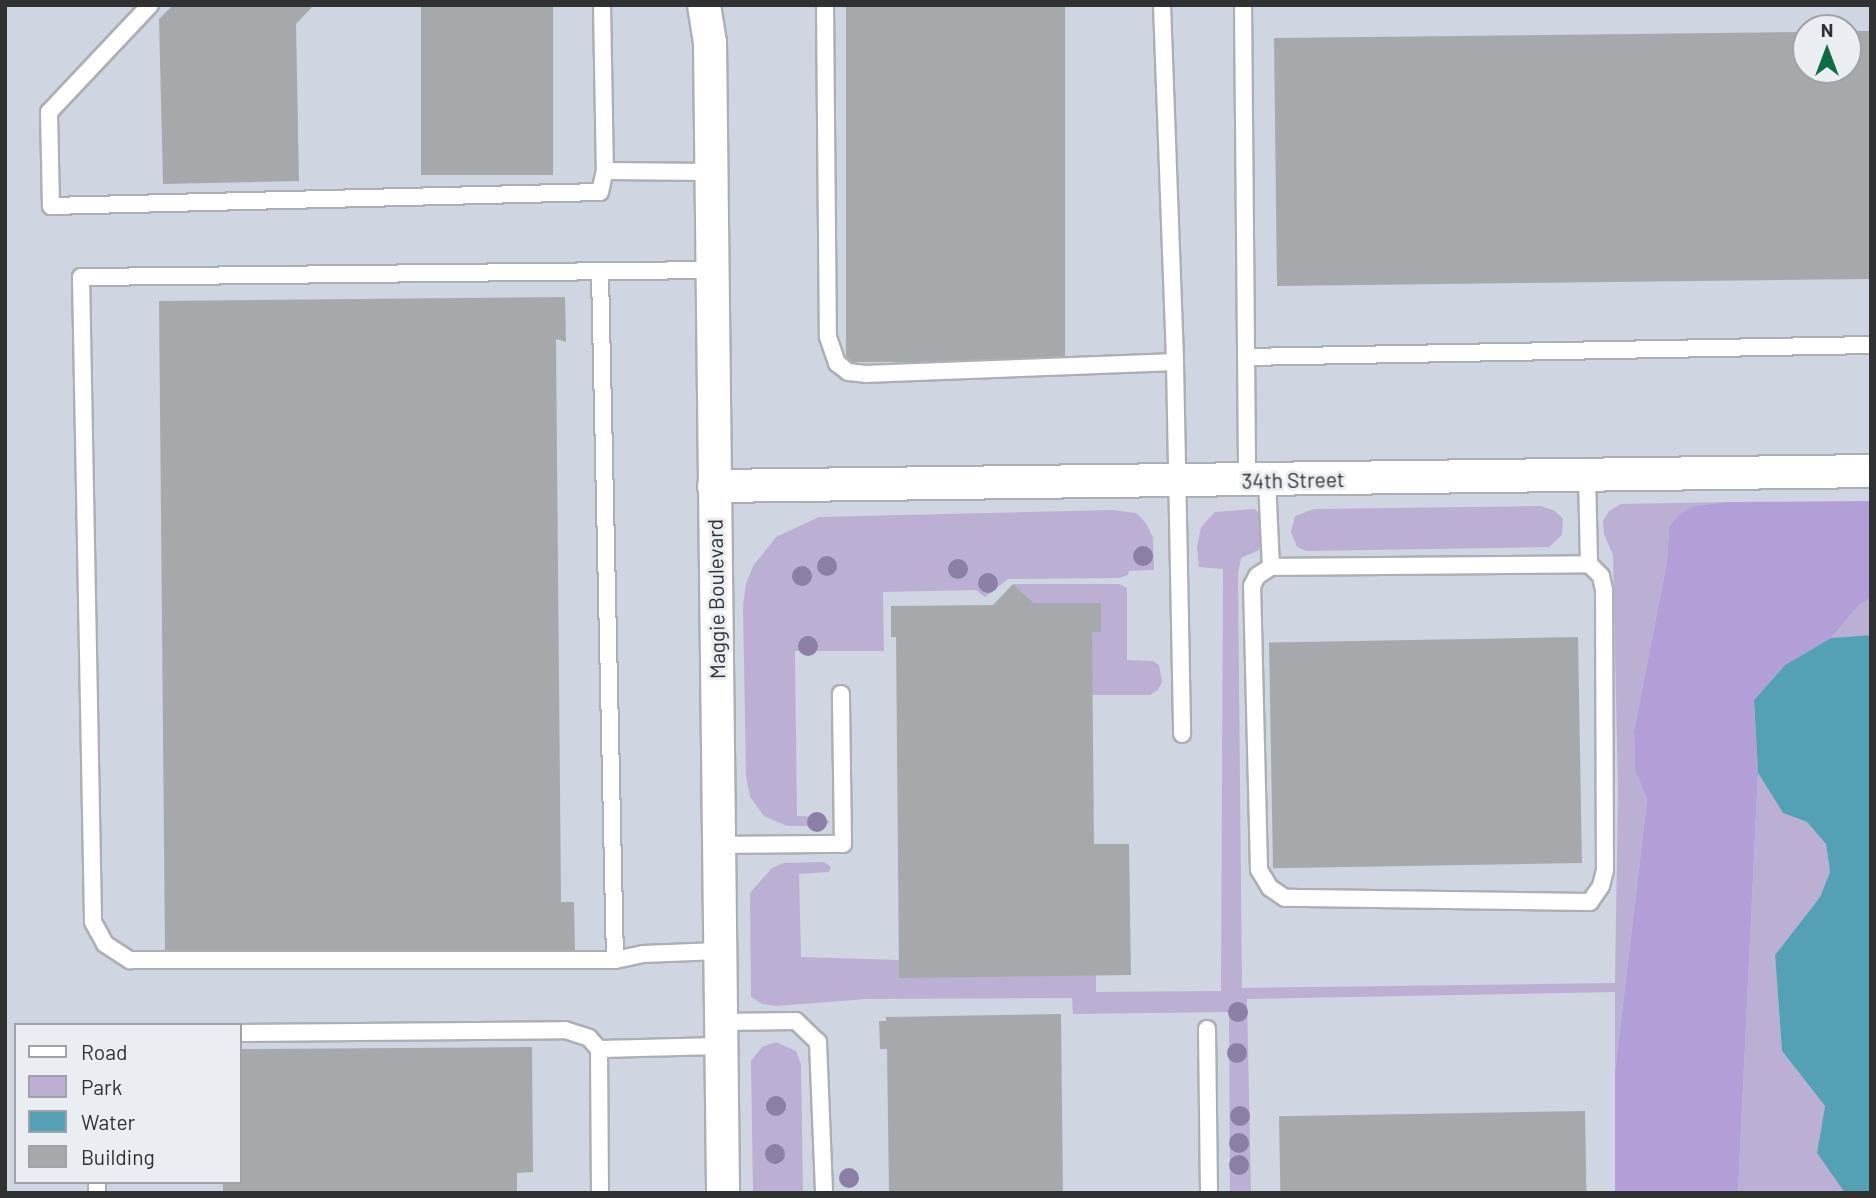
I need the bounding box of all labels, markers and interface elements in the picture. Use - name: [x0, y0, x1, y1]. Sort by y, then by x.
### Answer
- north arrow: [1792, 14, 1862, 84]
- text: N: [1821, 18, 1833, 41]
- street label: 34th Street: [1241, 467, 1345, 493]
- street label: Maggie Boulevard: [702, 519, 730, 679]
- legend: [14, 1023, 242, 1184]
- text: Road: [81, 1039, 127, 1064]
- text: Park: [81, 1074, 122, 1099]
- text: Water: [81, 1109, 135, 1134]
- text: Building: [81, 1144, 155, 1169]

